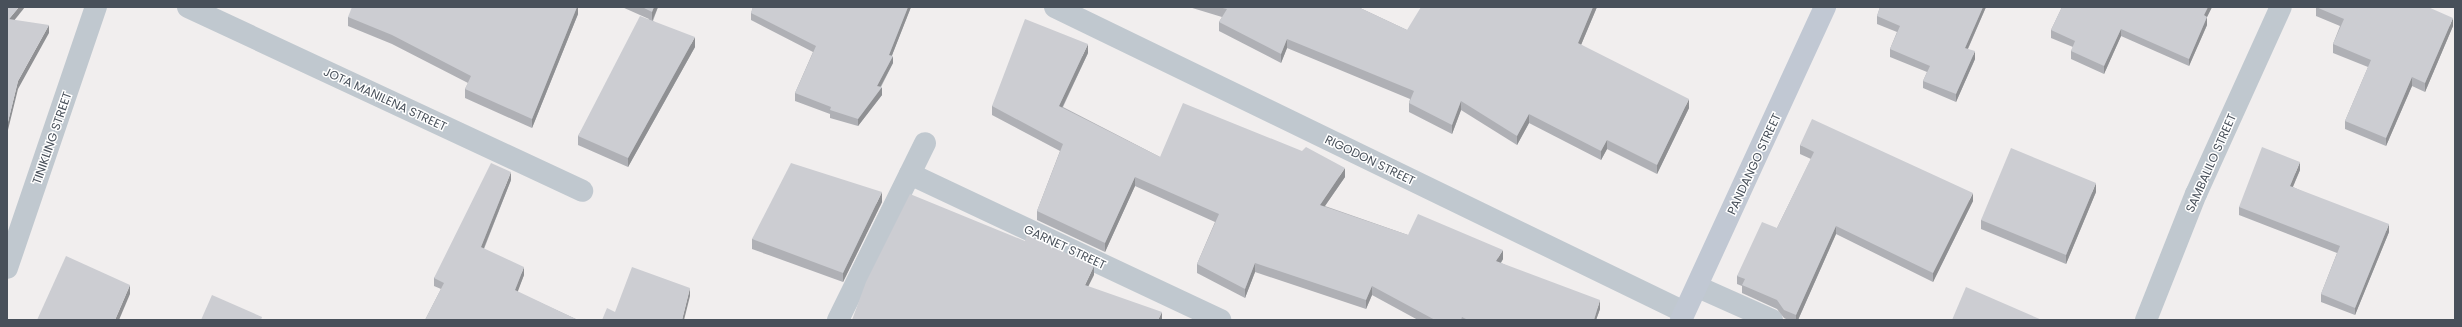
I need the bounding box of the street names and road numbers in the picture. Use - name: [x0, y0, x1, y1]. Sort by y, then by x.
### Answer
- street label: JOTA MANILENA STREET: [321, 64, 449, 134]
- street label: TINIKLING STREET: [29, 90, 75, 186]
- street label: PANDANGO STREET: [1724, 111, 1784, 217]
- street label: SAMBALILO STREET: [2183, 111, 2239, 215]
- street label: RIGODON STREET: [1323, 132, 1417, 188]
- street label: GARNET STREET: [1022, 222, 1108, 272]

